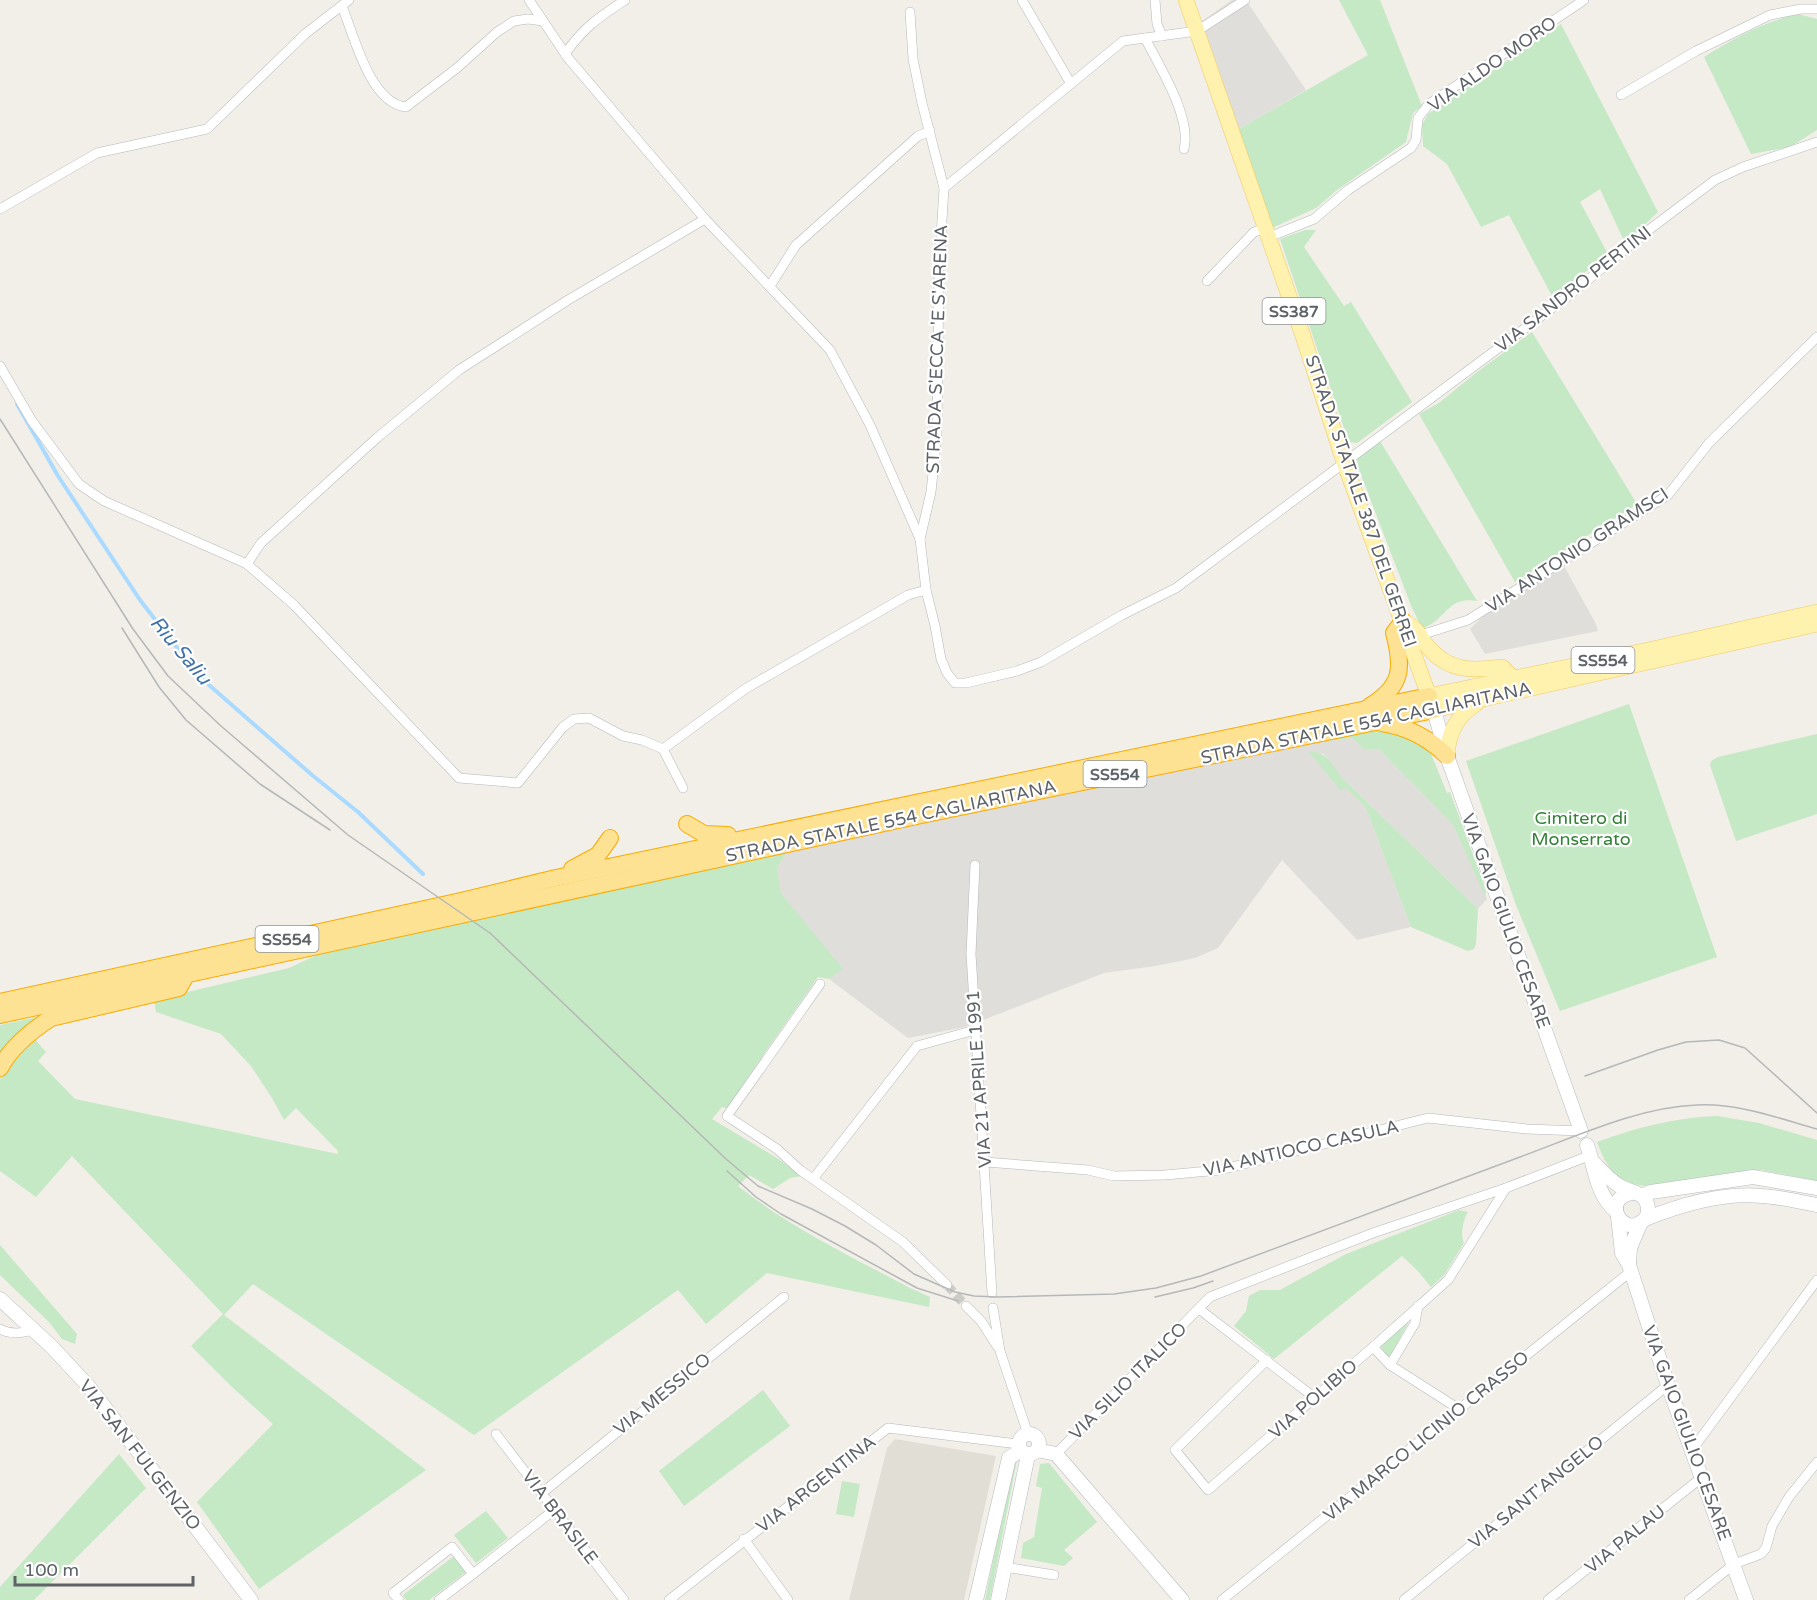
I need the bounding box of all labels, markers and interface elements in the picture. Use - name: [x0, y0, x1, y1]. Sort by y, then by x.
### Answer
- street label: VIA ALDO MORO: [1424, 11, 1560, 117]
- street label: VIA SANDRO PERTINI: [1490, 221, 1656, 357]
- street label: STRADA S'ECCA 'E S'ARENA: [922, 224, 952, 474]
- road number: SS387: [1262, 298, 1326, 324]
- street label: STRADA STATALE 387 DEL GERREI: [1301, 352, 1421, 650]
- street label: VIA ANTONIO GRAMSCI: [1481, 483, 1673, 617]
- water label: Riu Saliu: [145, 611, 217, 691]
- road number: SS554: [1572, 647, 1634, 673]
- street label: STRADA STATALE 554 CAGLIARITANA: [1199, 677, 1533, 769]
- road number: SS554: [1084, 761, 1146, 787]
- street label: STRADA STATALE 554 CAGLIARITANA: [724, 775, 1058, 867]
- park label: Cimitero di Monserrato: [1531, 807, 1631, 850]
- street label: VIA GAIO GIULIO CESARE: [1457, 810, 1555, 1032]
- road number: SS554: [256, 926, 318, 952]
- street label: VIA 21 APRILE 1991: [962, 989, 996, 1169]
- street label: VIA ANTIOCO CASULA: [1201, 1115, 1401, 1181]
- street label: VIA SILIO ITALICO: [1065, 1318, 1191, 1444]
- street label: VIA GAIO GIULIO CESARE: [1638, 1322, 1736, 1544]
- street label: VIA MARCO LICINIO CRASSO: [1319, 1346, 1533, 1526]
- street label: VIA MESSICO: [609, 1348, 715, 1440]
- street label: VIA POLIBIO: [1264, 1355, 1362, 1443]
- street label: VIA SAN FULGENZIO: [74, 1375, 206, 1535]
- street label: VIA ARGENTINA: [752, 1431, 880, 1537]
- street label: VIA SANT'ANGELO: [1464, 1431, 1608, 1553]
- street label: VIA BRASILE: [517, 1465, 603, 1569]
- street label: VIA PALAU: [1580, 1500, 1670, 1578]
- scale bar: [15, 1549, 194, 1587]
- text: 100 m: [24, 1559, 79, 1581]

